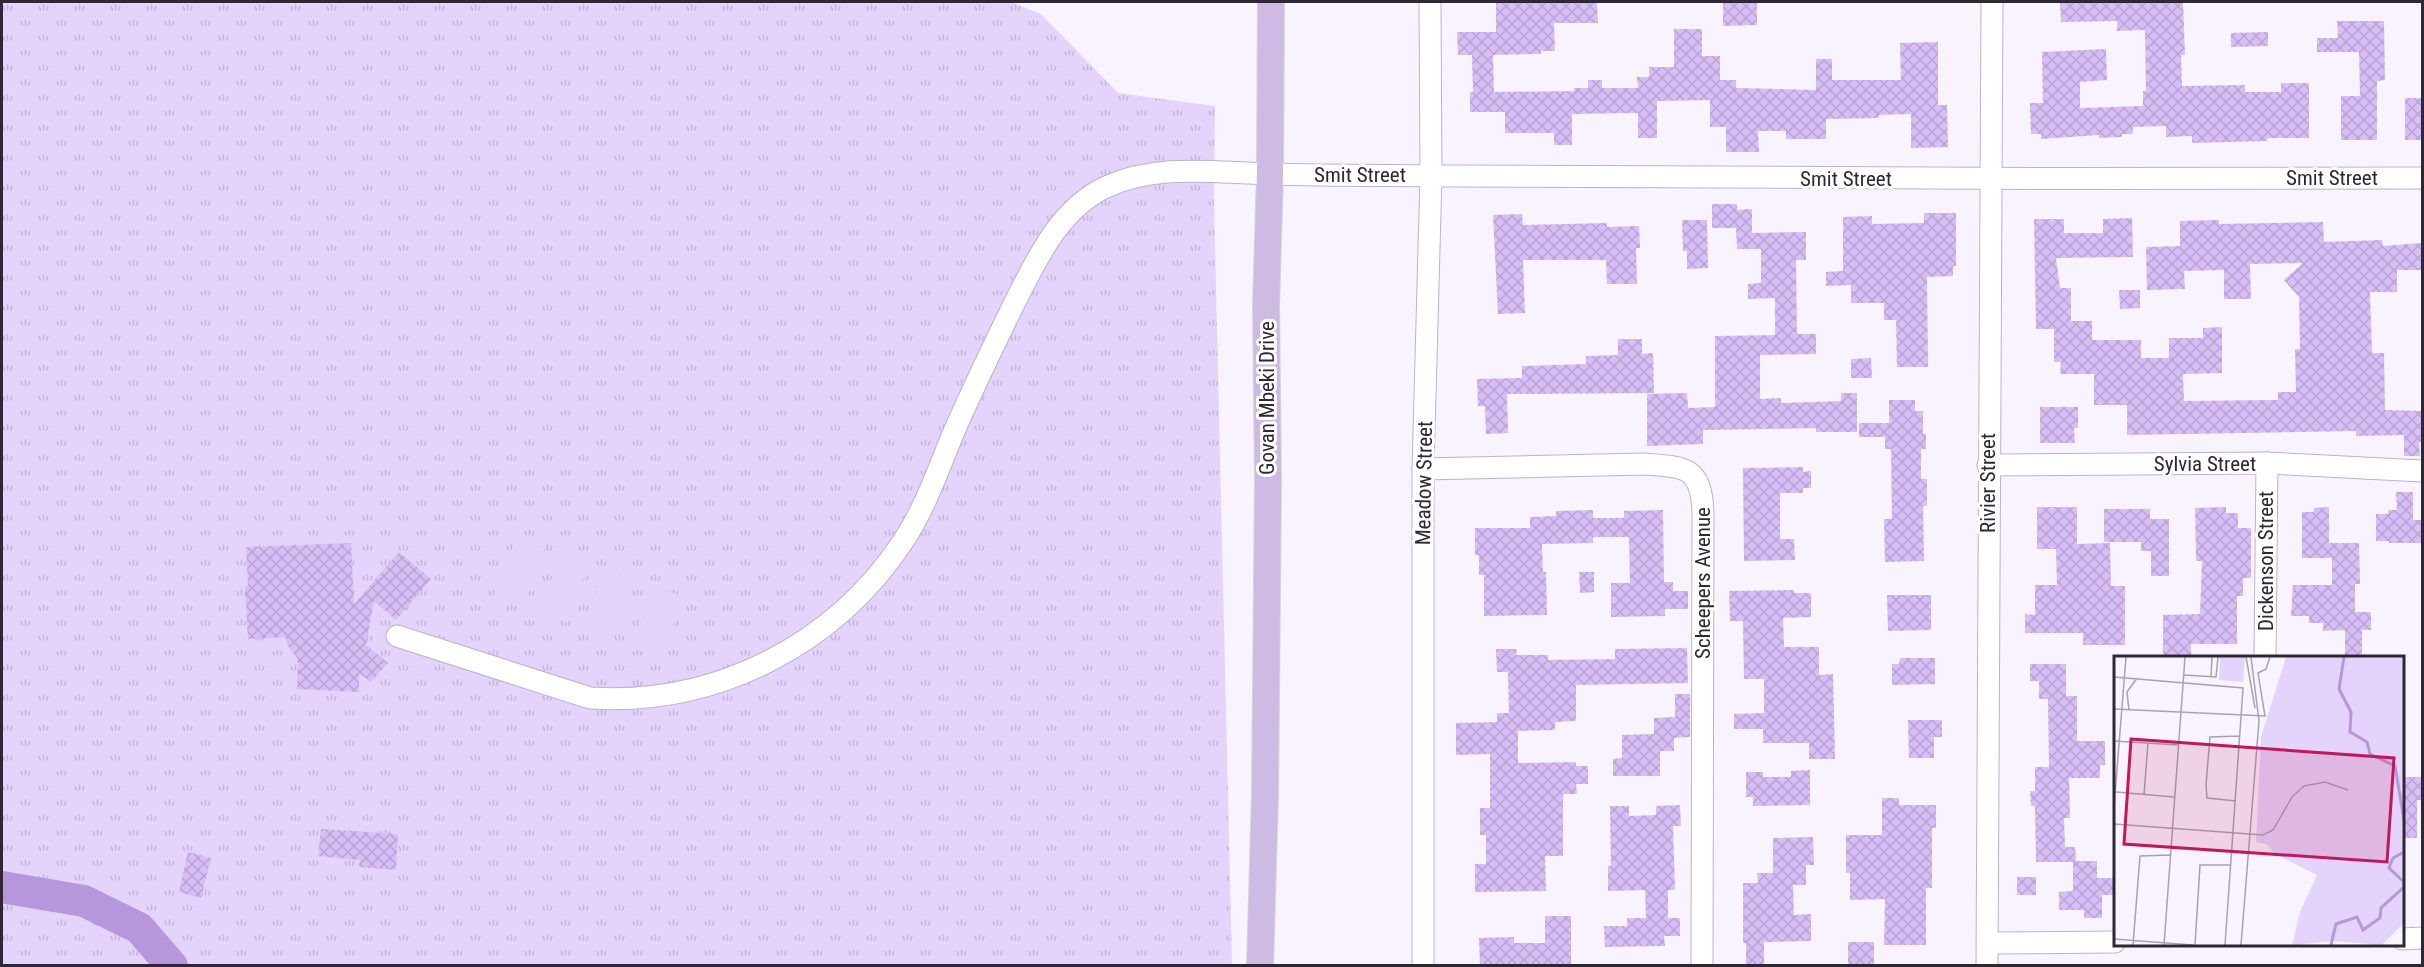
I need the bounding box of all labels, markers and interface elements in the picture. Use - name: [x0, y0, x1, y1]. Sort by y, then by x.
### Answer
- street label: Smit Street: [1314, 163, 1406, 187]
- street label: Smit Street: [2286, 166, 2378, 190]
- street label: Smit Street: [1800, 167, 1892, 191]
- street label: Govan Mbeki Drive: [1255, 321, 1279, 475]
- street label: Meadow Street: [1411, 421, 1437, 545]
- street label: Rivier Street: [1976, 433, 2000, 533]
- street label: Sylvia Street: [2154, 452, 2256, 476]
- street label: Dickenson Street: [2254, 491, 2278, 631]
- street label: Scheepers Avenue: [1691, 507, 1715, 659]
- inset map: [2114, 656, 2403, 946]

